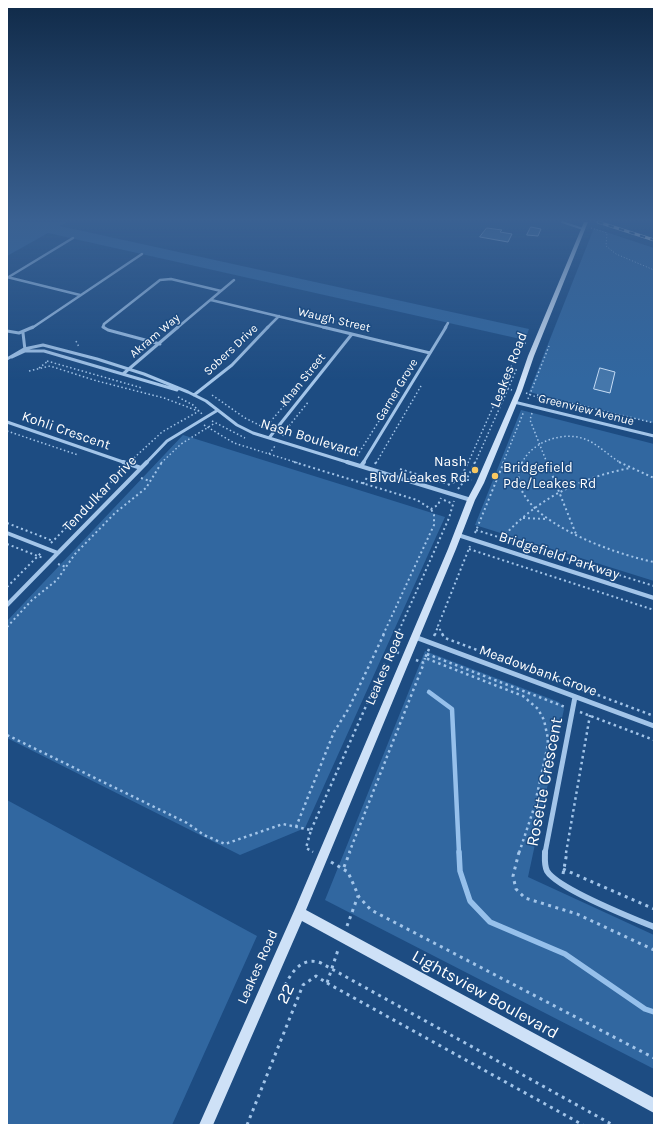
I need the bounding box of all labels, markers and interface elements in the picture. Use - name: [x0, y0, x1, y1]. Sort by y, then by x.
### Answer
- street label: Waugh Street: [296, 305, 372, 335]
- street label: Akram Way: [127, 311, 183, 361]
- street label: Sobers Drive: [201, 321, 261, 379]
- street label: Leakes Road: [487, 330, 531, 410]
- street label: Khan Street: [277, 351, 329, 409]
- street label: Garner Grove: [373, 356, 421, 424]
- street label: Greenview Avenue: [537, 391, 635, 429]
- street label: Kohli Crescent: [20, 408, 112, 454]
- street label: Nash Boulevard: [259, 415, 359, 461]
- street label: Tendulkar Drive: [60, 453, 140, 535]
- place label: Nash Blvd/Leakes Rd: [369, 454, 467, 486]
- place label: Bridgefield Pde/Leakes Rd: [503, 460, 596, 492]
- marker: Nash Blvd/Leakes Rd: [470, 465, 480, 475]
- marker: Bridgefield Pde/Leakes Rd: [490, 471, 500, 481]
- street label: Bridgefield Parkway: [497, 529, 621, 583]
- street label: Leakes Road: [362, 628, 408, 708]
- street label: Meadowbank Grove: [477, 642, 599, 700]
- street label: Rosette Crescent: [522, 716, 568, 848]
- street label: Leakes Road: [234, 927, 282, 1007]
- street label: Lightsview Boulevard: [408, 946, 562, 1044]
- street label: 22: [273, 981, 299, 1007]

